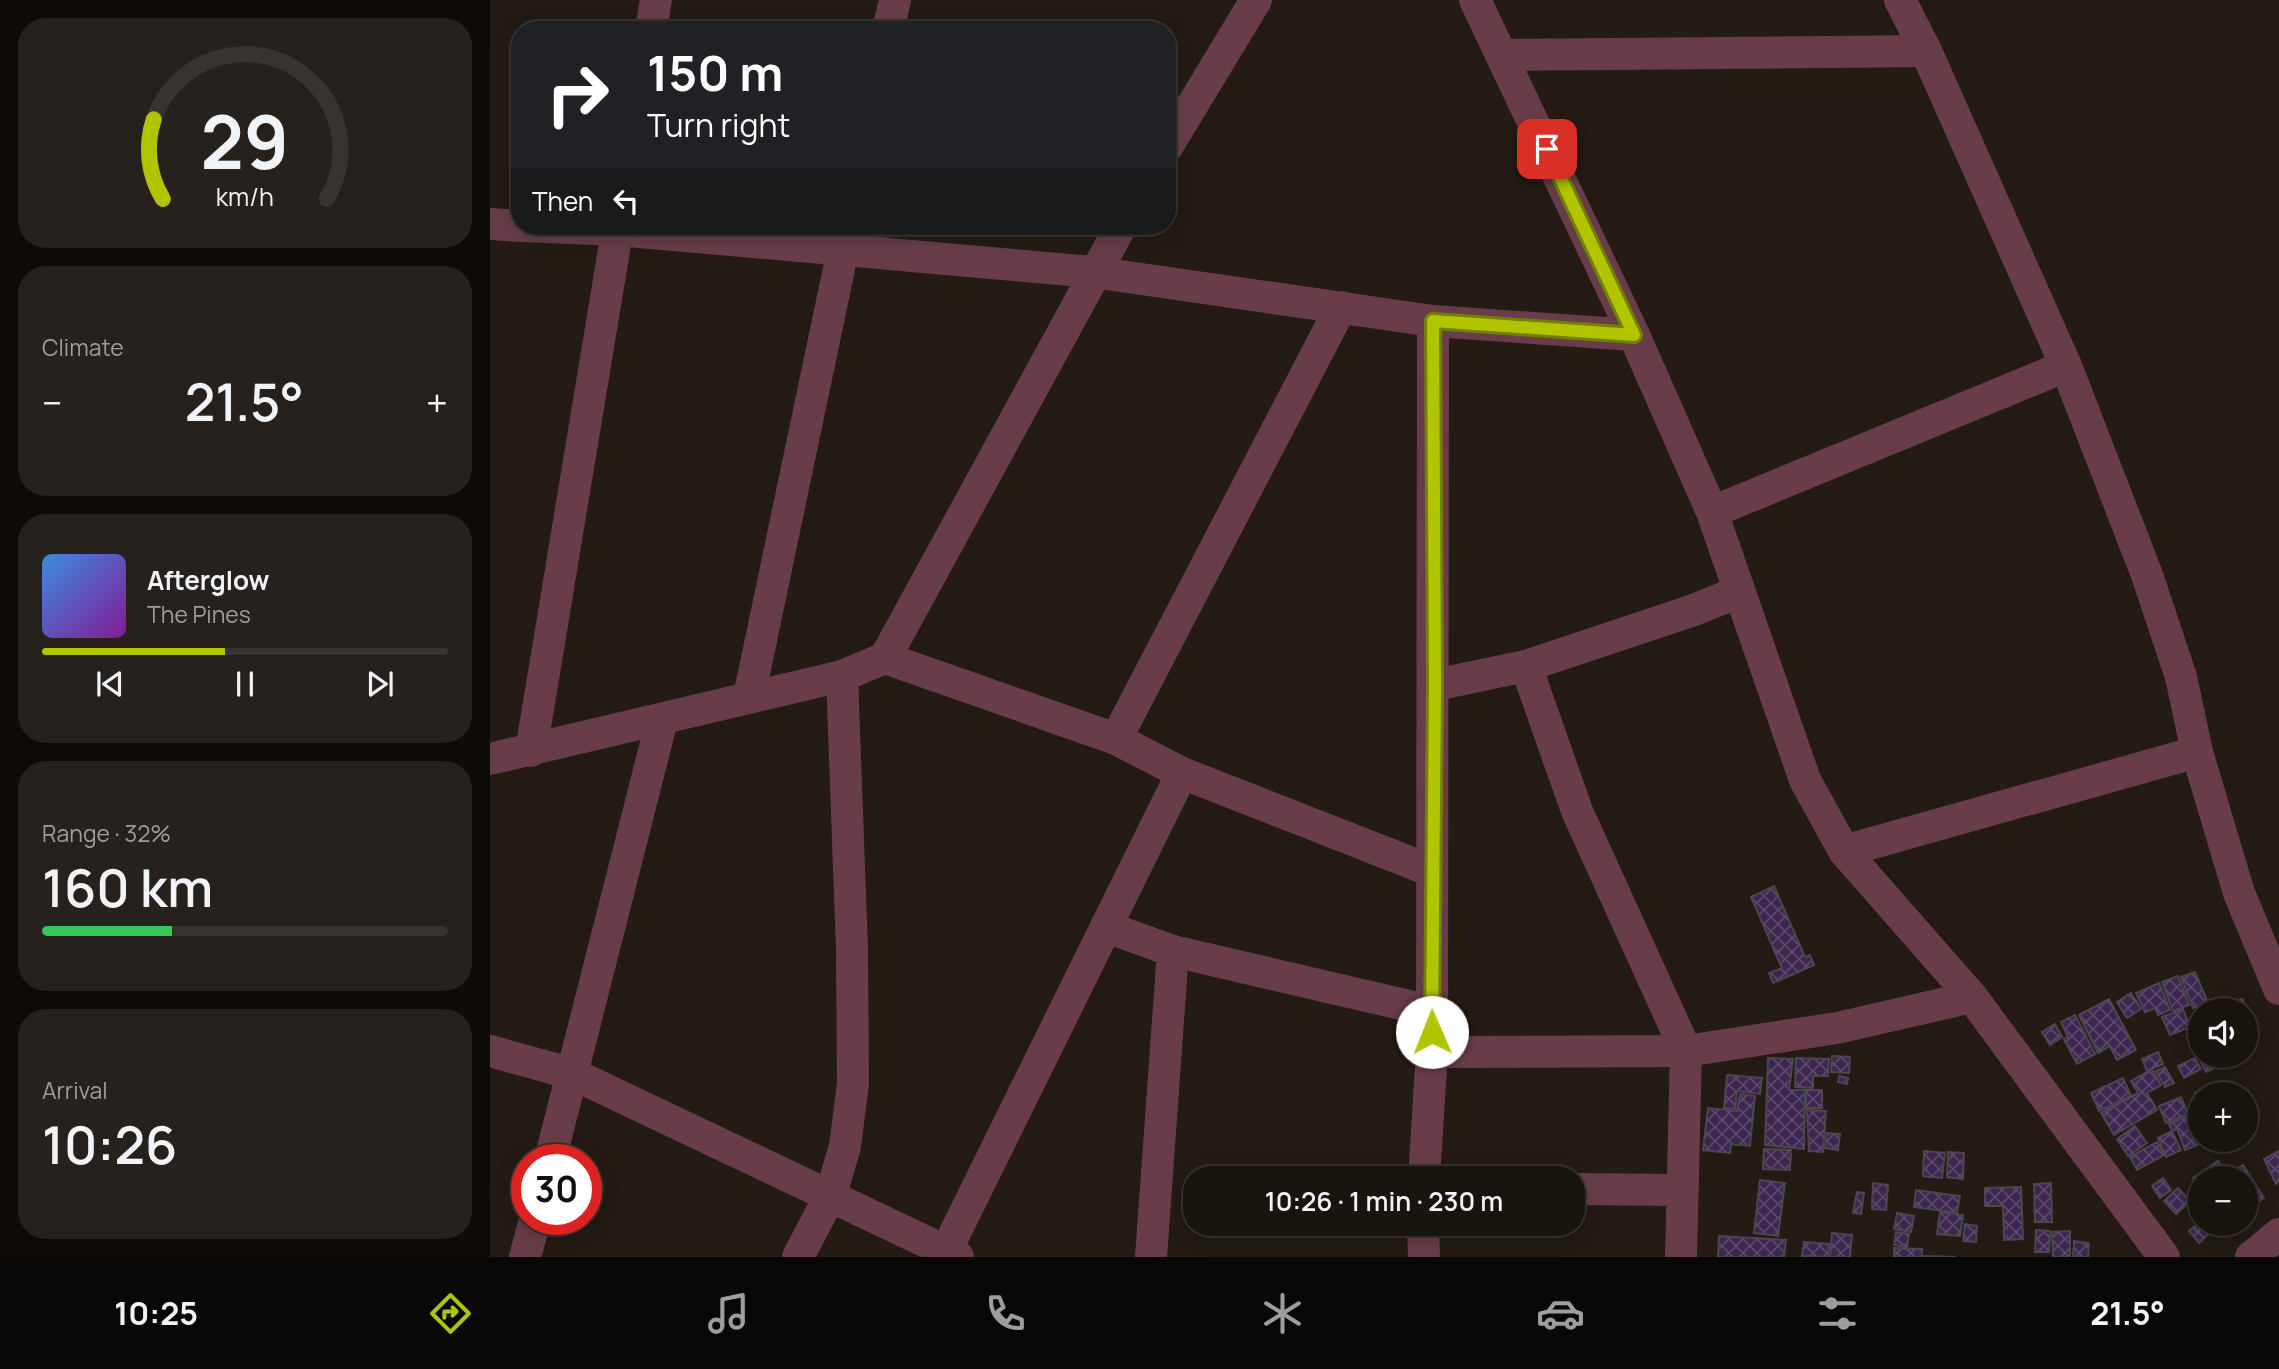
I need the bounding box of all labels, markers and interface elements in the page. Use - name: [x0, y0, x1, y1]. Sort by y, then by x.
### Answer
- text: 150 m: [647, 39, 783, 106]
- icon: right: [532, 49, 623, 140]
- text: 29: [201, 91, 289, 191]
- text: Turn right: [647, 103, 790, 147]
- pin: [1517, 119, 1577, 179]
- icon: arrive: [1528, 130, 1566, 168]
- text: km/h: [216, 179, 274, 214]
- icon: left: [607, 182, 645, 220]
- text: Then: [532, 183, 593, 219]
- text: Climate: [42, 331, 124, 363]
- text: 21.5°: [185, 366, 304, 437]
- text: −: [42, 376, 63, 428]
- text: +: [426, 376, 448, 428]
- text: Afterglow: [147, 562, 269, 598]
- text: The Pines: [147, 598, 251, 630]
- icon: previous: [91, 665, 129, 703]
- icon: pause: [226, 665, 264, 703]
- icon: next: [361, 665, 399, 703]
- text: Range · 32%: [42, 817, 171, 849]
- text: 160 km: [42, 852, 213, 923]
- position arrow: [1395, 995, 1469, 1069]
- map controls: [2188, 998, 2258, 1236]
- button: sound: [2188, 998, 2258, 1068]
- text: Arrival: [42, 1074, 108, 1106]
- button: +: [2188, 1082, 2258, 1152]
- text: 10:26: [42, 1109, 177, 1180]
- speed limit sign: 30: [511, 1144, 602, 1235]
- button: −: [2188, 1166, 2258, 1236]
- text: 10:26 · 1 min · 230 m: [1265, 1183, 1503, 1219]
- icon: directions: [426, 1289, 475, 1338]
- icon: music: [704, 1289, 753, 1338]
- icon: phone: [981, 1289, 1030, 1338]
- icon: climate: [1258, 1289, 1307, 1338]
- icon: car: [1536, 1289, 1585, 1338]
- icon: filters: [1813, 1289, 1862, 1338]
- text: 10:25: [114, 1291, 198, 1335]
- text: 21.5°: [2090, 1291, 2165, 1335]

